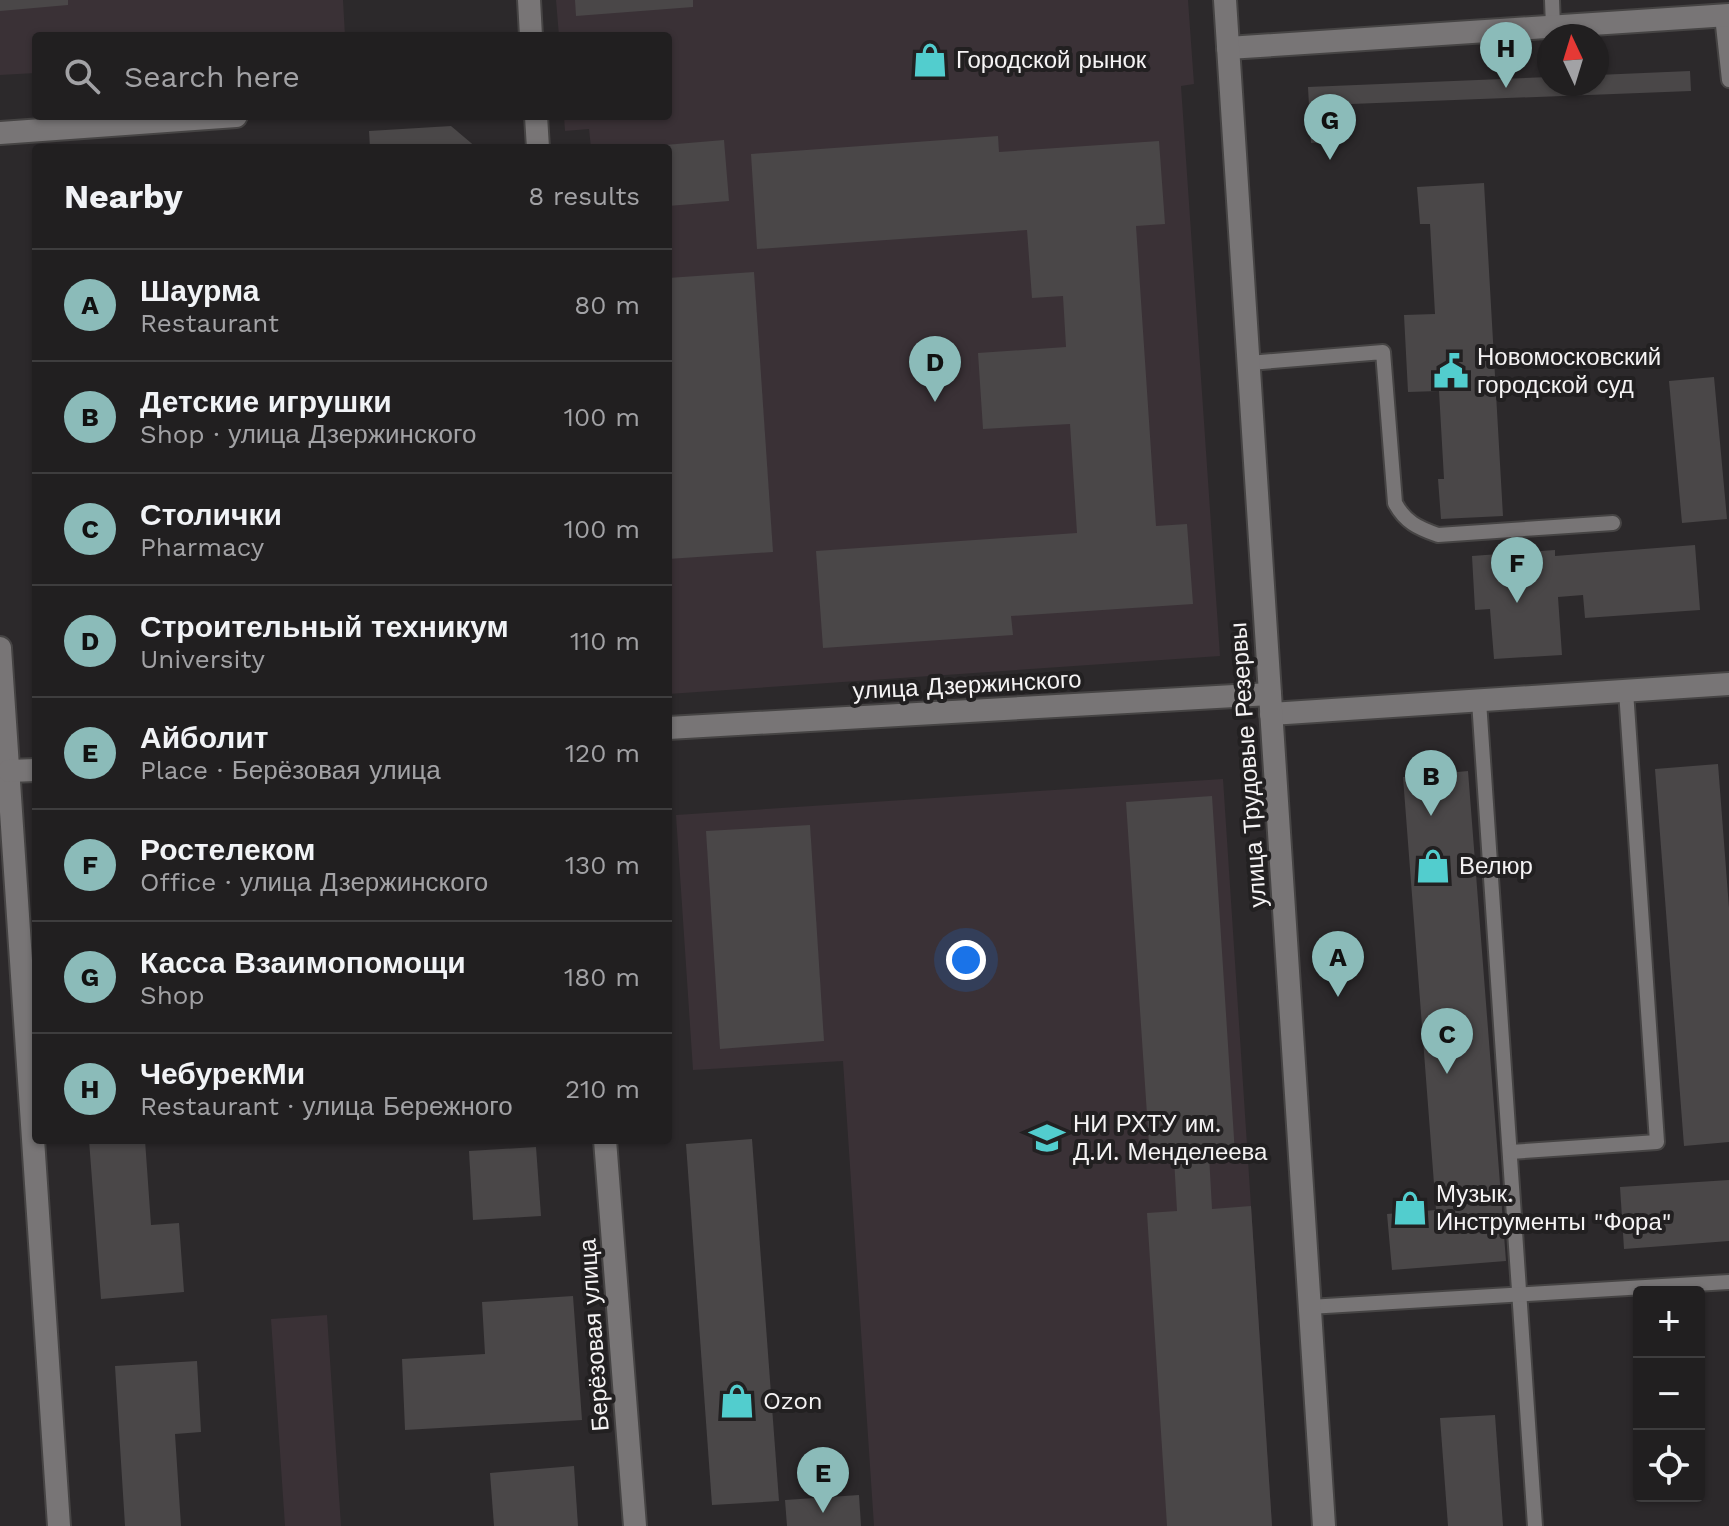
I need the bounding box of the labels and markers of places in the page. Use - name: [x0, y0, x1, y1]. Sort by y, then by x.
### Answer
- pin: H: [1480, 22, 1532, 88]
- shop icon: Городской рынок: [911, 41, 949, 79]
- place label: Городской рынок: [956, 46, 1147, 74]
- pin: G: [1304, 94, 1356, 160]
- pin: D: [909, 336, 961, 402]
- place label: Новомосковский городской суд: [1477, 343, 1661, 399]
- public building icon: Новомосковский городской суд: [1432, 352, 1470, 390]
- pin: F: [1491, 537, 1543, 603]
- pin: B: [1405, 750, 1457, 816]
- shop icon: Велюр: [1414, 847, 1452, 885]
- place label: Велюр: [1459, 852, 1533, 880]
- pin: A: [1312, 931, 1364, 997]
- pin: C: [1421, 1008, 1473, 1074]
- place label: НИ РХТУ им. Д.И. Менделеева: [1073, 1110, 1268, 1166]
- school or university icon: НИ РХТУ им. Д.И. Менделеева: [1028, 1119, 1066, 1157]
- place label: Музык. Инструменты "Фора": [1436, 1180, 1671, 1236]
- shop icon: Музык. Инструменты "Фора": [1391, 1189, 1429, 1227]
- shop icon: Ozon: [718, 1382, 756, 1420]
- place label: Ozon: [763, 1387, 823, 1415]
- pin: E: [797, 1447, 849, 1513]

